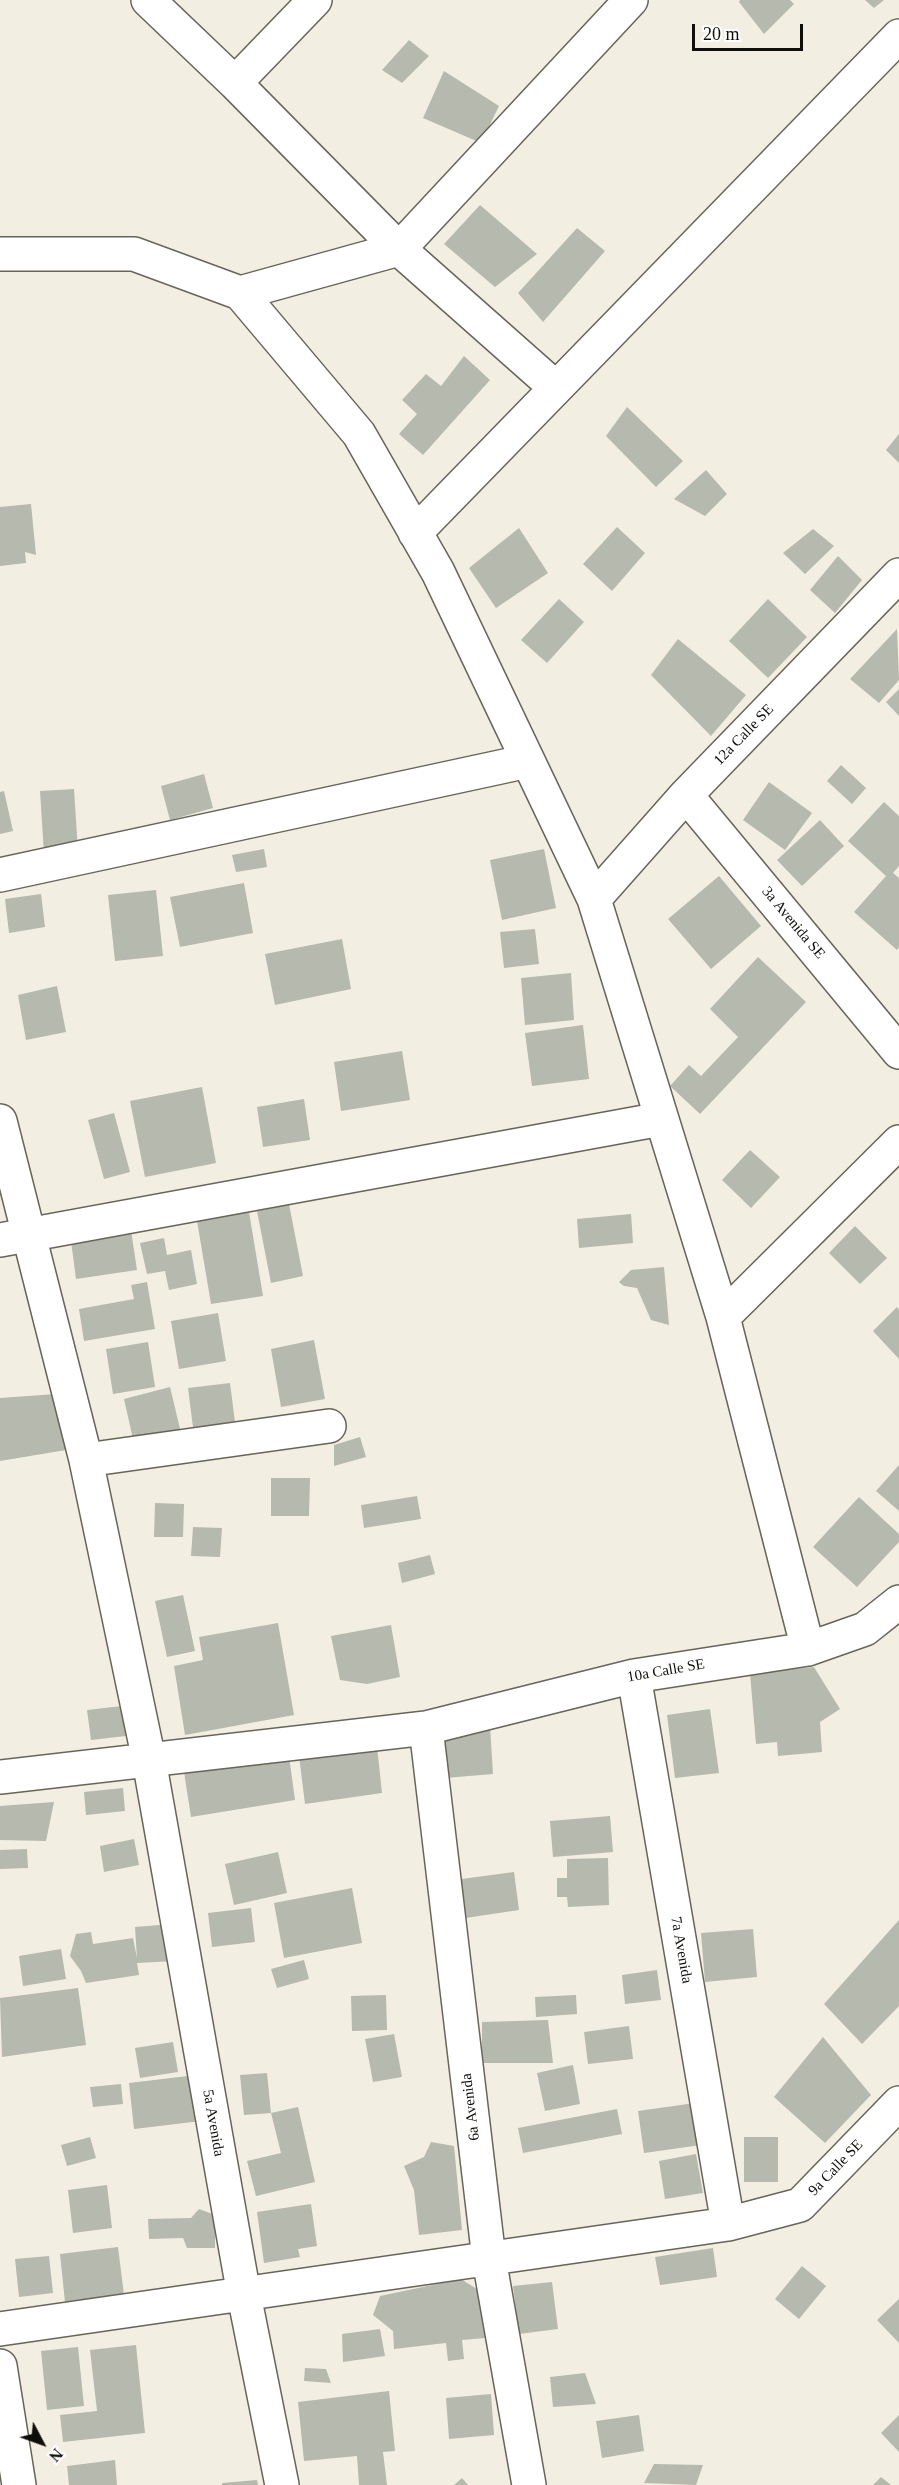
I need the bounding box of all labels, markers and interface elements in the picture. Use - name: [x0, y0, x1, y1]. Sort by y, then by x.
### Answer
- scale bar: [695, 12, 806, 50]
- text: 20 m: [703, 24, 740, 44]
- street label: 12a Calle SE: [710, 701, 778, 769]
- street label: 3a Avenida SE: [758, 883, 828, 963]
- street label: 10a Calle SE: [626, 1655, 706, 1687]
- street label: 7a Avenida: [666, 1915, 696, 1985]
- street label: 6a Avenida: [458, 2072, 484, 2142]
- street label: 5a Avenida: [198, 2088, 228, 2158]
- street label: 9a Calle SE: [805, 2136, 867, 2200]
- north arrow: [12, 2413, 72, 2473]
- text: N: [46, 2445, 66, 2465]

